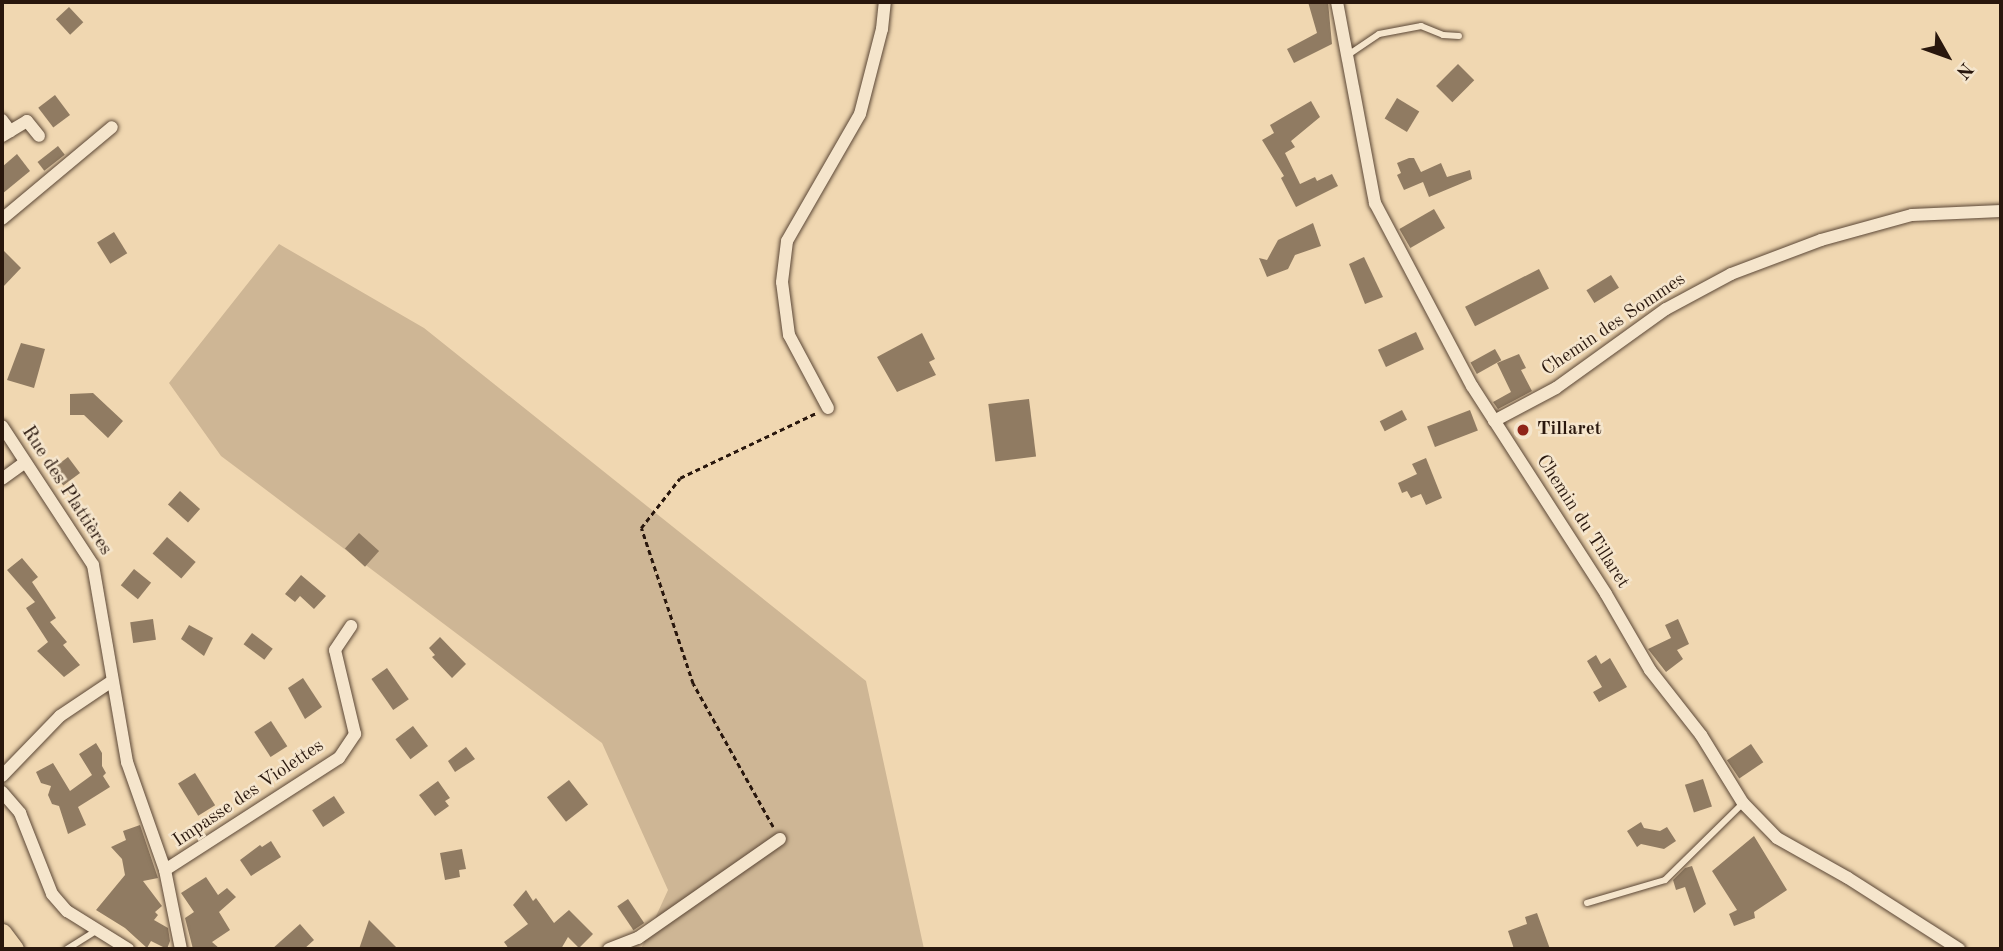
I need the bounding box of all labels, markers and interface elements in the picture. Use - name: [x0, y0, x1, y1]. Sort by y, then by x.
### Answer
- north arrow: [1912, 21, 1982, 91]
- text: N: [1952, 58, 1975, 81]
- street label: Chemin des Sommes: [1538, 269, 1690, 381]
- place label: Tillaret: [1537, 419, 1602, 441]
- street label: Rue des Plattières: [16, 422, 116, 560]
- marker: Tillaret: [1515, 422, 1531, 438]
- street label: Chemin du Tillaret: [1530, 451, 1634, 593]
- street label: Impasse des Violettes: [169, 735, 329, 853]

